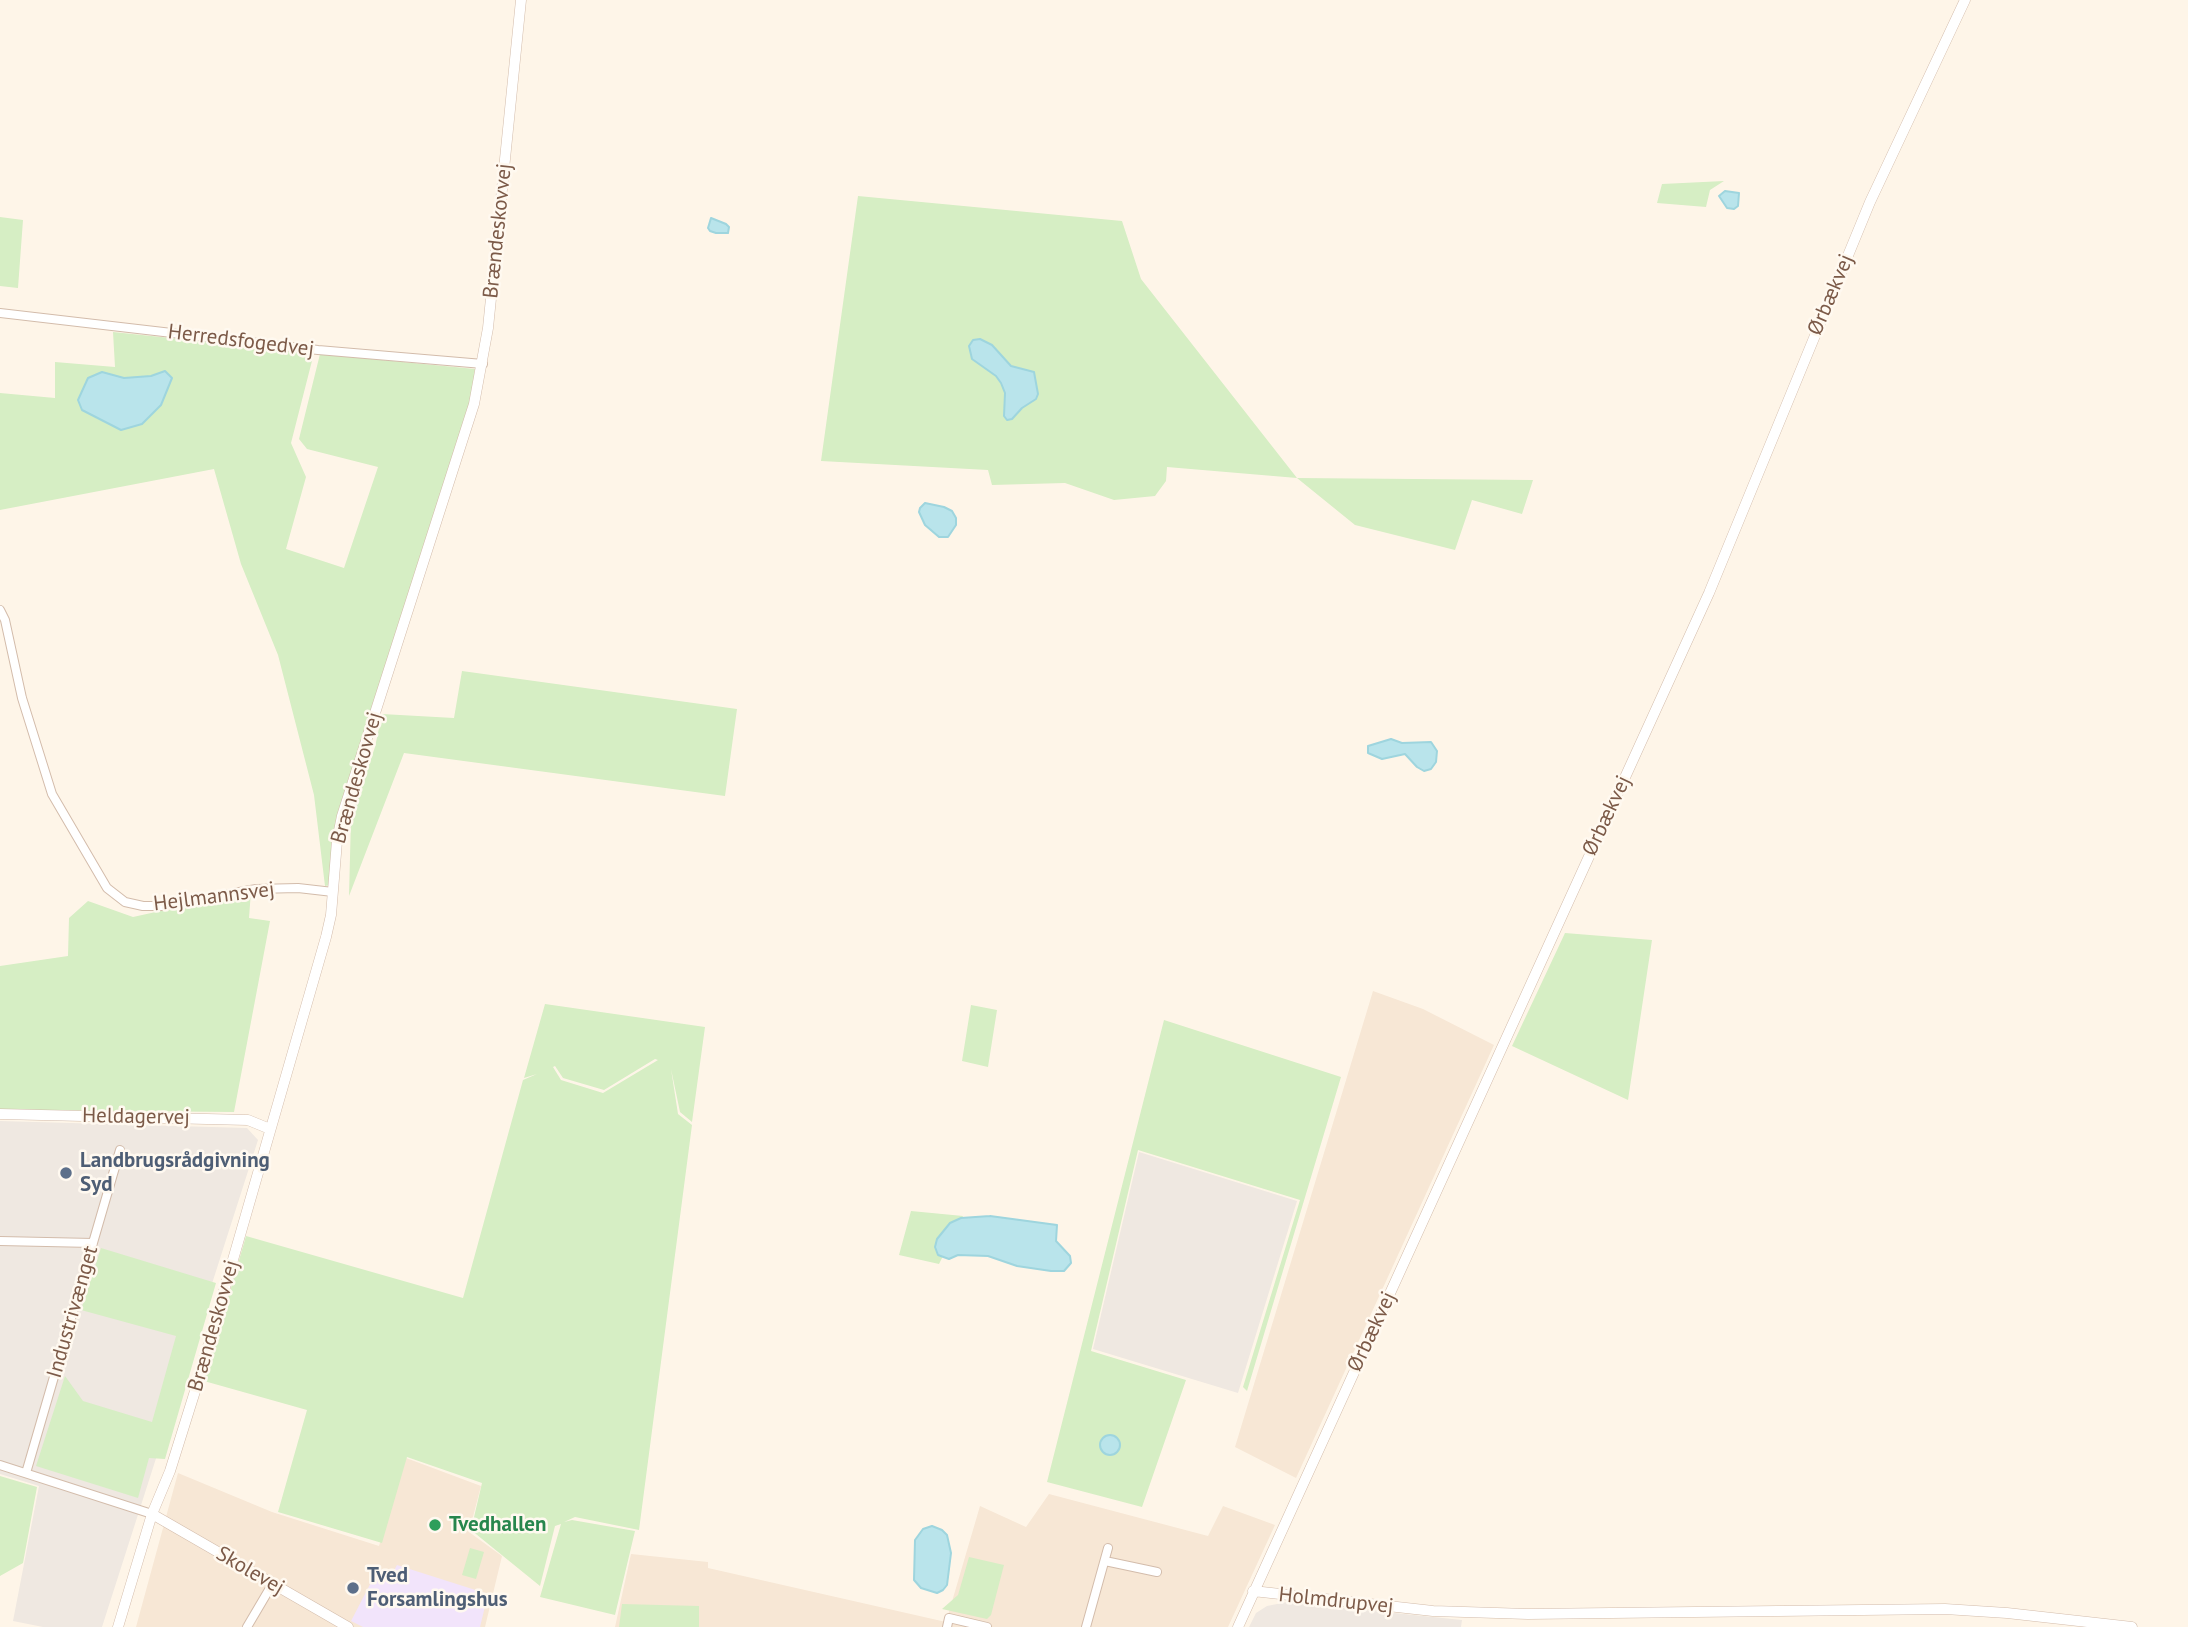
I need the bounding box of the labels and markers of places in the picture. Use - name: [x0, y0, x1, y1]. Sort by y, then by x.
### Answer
- place label: Landbrugsrådgivning Syd: [80, 1148, 270, 1198]
- marker: Landbrugsrådgivning Syd: [58, 1165, 74, 1181]
- place label: Tvedhallen: [449, 1512, 546, 1538]
- marker: Tvedhallen: [427, 1517, 443, 1533]
- place label: Tved Forsamlingshus: [367, 1563, 507, 1613]
- marker: Tved Forsamlingshus: [345, 1580, 361, 1596]

